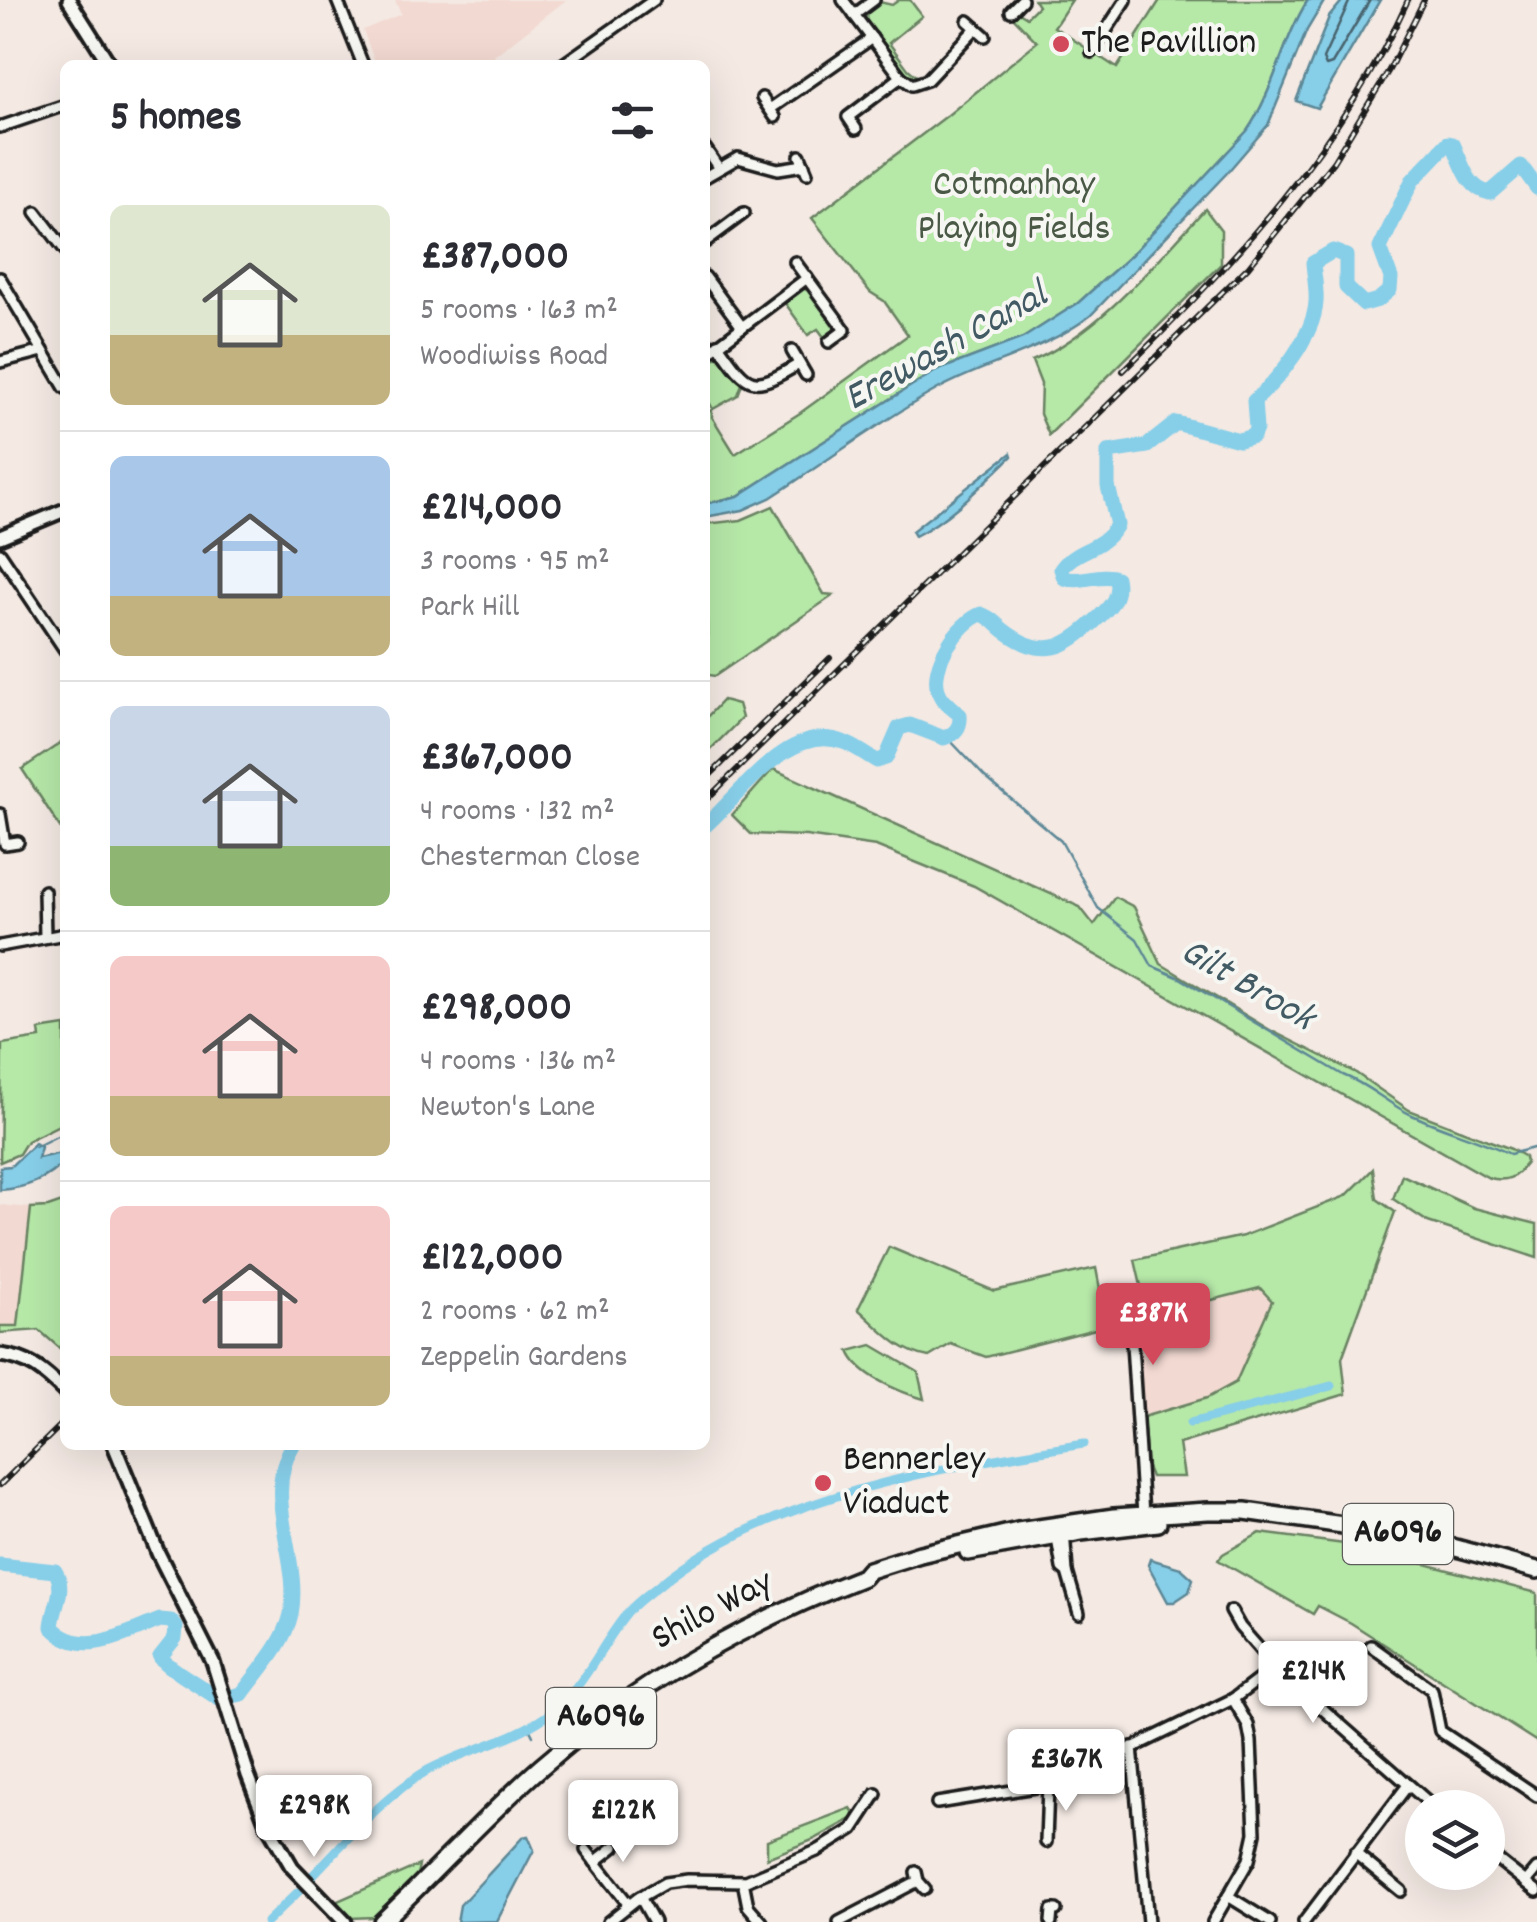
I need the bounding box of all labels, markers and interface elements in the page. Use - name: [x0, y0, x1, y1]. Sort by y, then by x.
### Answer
- place label: The Pavillion: [1081, 17, 1256, 72]
- marker: The Pavillion: [1050, 33, 1072, 55]
- text: 5 homes: [110, 90, 242, 150]
- icon: filters: [605, 93, 660, 148]
- park label: Cotmanhay Playing Fields: [918, 159, 1110, 258]
- text: £387,000: [420, 229, 569, 289]
- icon: home: [190, 245, 310, 365]
- water label: Erewash Canal: [835, 268, 1062, 428]
- text: 5 rooms · 163 m²: [420, 289, 618, 335]
- text: Woodiwiss Road: [420, 335, 608, 381]
- text: £214,000: [420, 480, 563, 540]
- icon: home: [190, 496, 310, 616]
- text: 3 rooms · 95 m²: [420, 540, 610, 586]
- text: Park Hill: [420, 586, 519, 632]
- text: £367,000: [420, 730, 573, 790]
- icon: home: [190, 746, 310, 866]
- text: 4 rooms · 132 m²: [420, 790, 615, 836]
- text: Chesterman Close: [420, 836, 640, 882]
- water label: Gilt Brook: [1168, 926, 1327, 1050]
- text: £298,000: [420, 980, 572, 1040]
- icon: home: [190, 996, 310, 1116]
- text: 4 rooms · 136 m²: [420, 1040, 616, 1086]
- text: Newton's Lane: [420, 1086, 595, 1132]
- text: £122,000: [420, 1230, 564, 1290]
- icon: home: [190, 1246, 310, 1366]
- pin: £387K: [1083, 1283, 1223, 1368]
- text: 2 rooms · 62 m²: [420, 1290, 610, 1336]
- text: £387K: [1118, 1292, 1188, 1338]
- text: Zeppelin Gardens: [420, 1336, 628, 1382]
- place label: Bennerley Viaduct: [843, 1434, 985, 1533]
- marker: Bennerley Viaduct: [812, 1472, 834, 1494]
- road number: A6096: [1343, 1504, 1453, 1564]
- street label: Shilo Way: [642, 1557, 784, 1667]
- pin: £214K: [1243, 1641, 1383, 1726]
- text: £214K: [1280, 1650, 1346, 1696]
- road number: A6096: [546, 1688, 656, 1748]
- pin: £367K: [996, 1729, 1136, 1814]
- text: £367K: [1030, 1738, 1102, 1784]
- pin: £298K: [244, 1775, 384, 1860]
- pin: £122K: [553, 1780, 693, 1865]
- text: £298K: [278, 1784, 350, 1830]
- text: £122K: [590, 1789, 656, 1835]
- map controls: [1405, 1790, 1505, 1890]
- button: layers: [1405, 1790, 1505, 1890]

